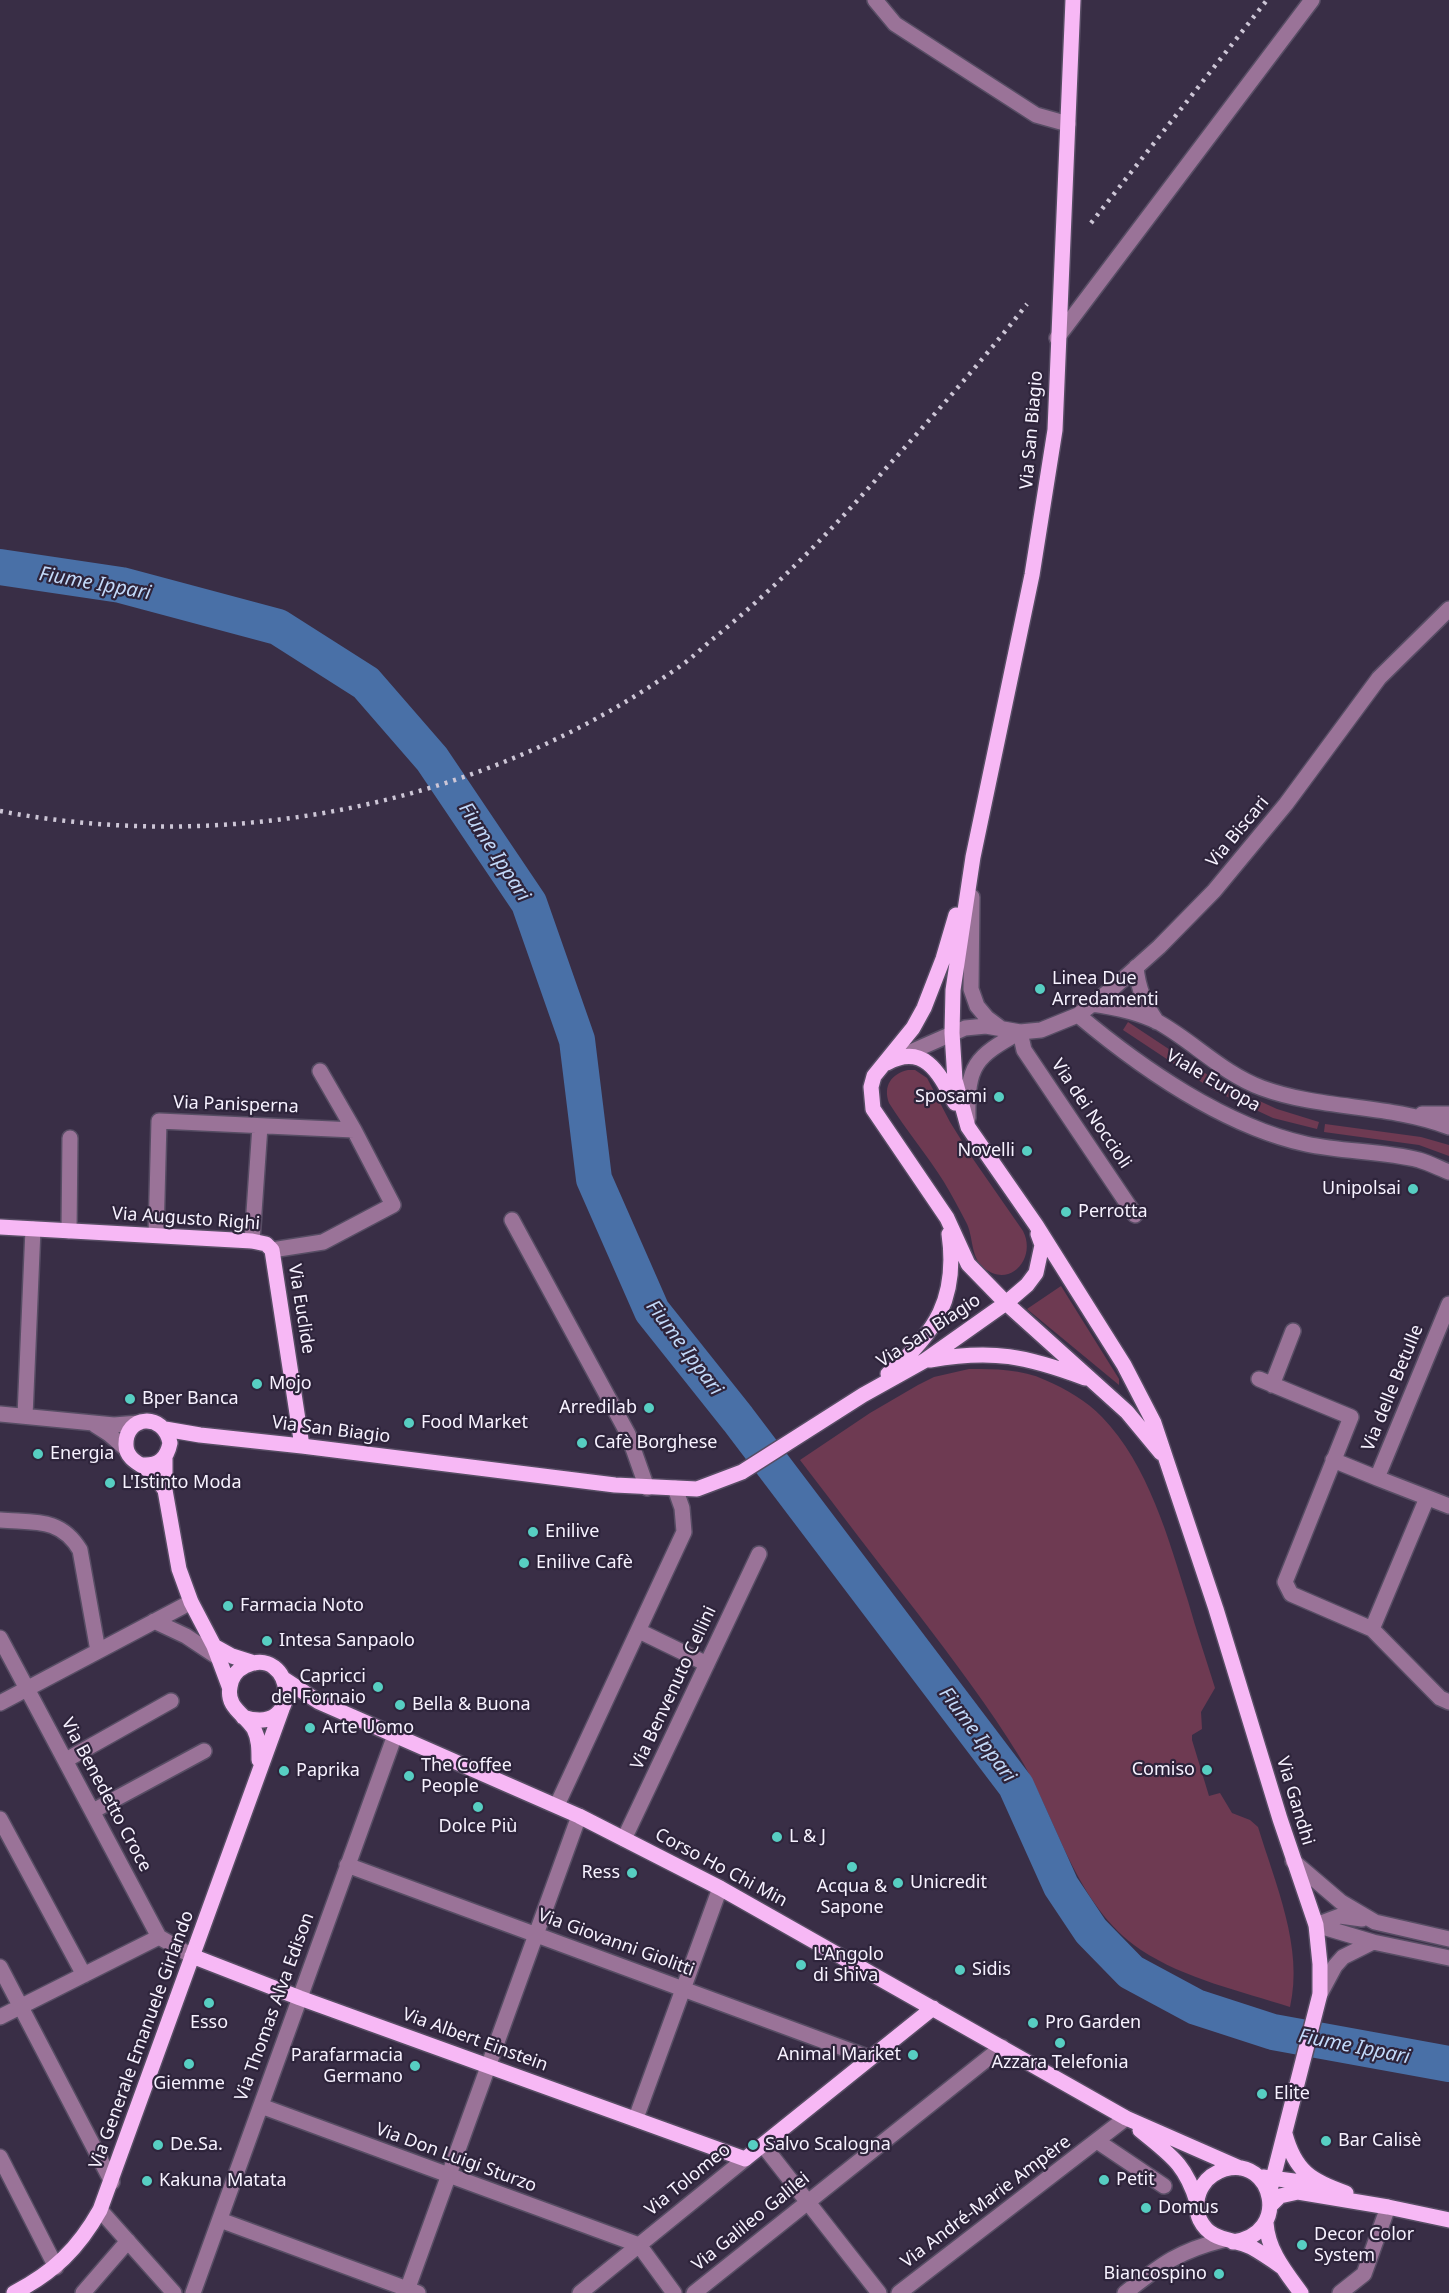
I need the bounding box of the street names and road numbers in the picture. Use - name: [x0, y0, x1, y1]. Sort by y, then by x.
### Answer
- street label: Via San Biagio: [1016, 370, 1048, 490]
- street label: Via Biscari: [1202, 792, 1274, 872]
- street label: Viale Europa: [1162, 1045, 1264, 1117]
- street label: Via dei Noccioli: [1046, 1055, 1136, 1173]
- street label: Via Panisperna: [173, 1092, 299, 1118]
- street label: Via Augusto Righi: [111, 1203, 261, 1235]
- street label: Via Euclide: [283, 1263, 319, 1355]
- street label: Via San Biagio: [873, 1290, 985, 1372]
- street label: Via delle Betulle: [1358, 1322, 1428, 1454]
- street label: Via San Biagio: [271, 1412, 391, 1448]
- street label: Via Benvenuto Cellini: [627, 1603, 721, 1773]
- street label: Via Benedetto Croce: [56, 1714, 156, 1876]
- street label: Via Gandhi: [1271, 1754, 1319, 1848]
- street label: Corso Ho Chi Min: [651, 1824, 791, 1912]
- street label: Via Giovanni Giolitti: [535, 1905, 697, 1981]
- street label: Via Generale Emanuele Girlando: [85, 1908, 199, 2172]
- street label: Via Thomas Alva Edison: [231, 1910, 319, 2104]
- street label: Via Albert Einstein: [399, 2004, 551, 2076]
- street label: Via Don Luigi Sturzo: [372, 2119, 540, 2197]
- street label: Via André-Marie Ampère: [897, 2131, 1075, 2273]
- street label: Via Tolomeo: [641, 2139, 735, 2221]
- street label: Via Galileo Galilei: [688, 2168, 814, 2276]

